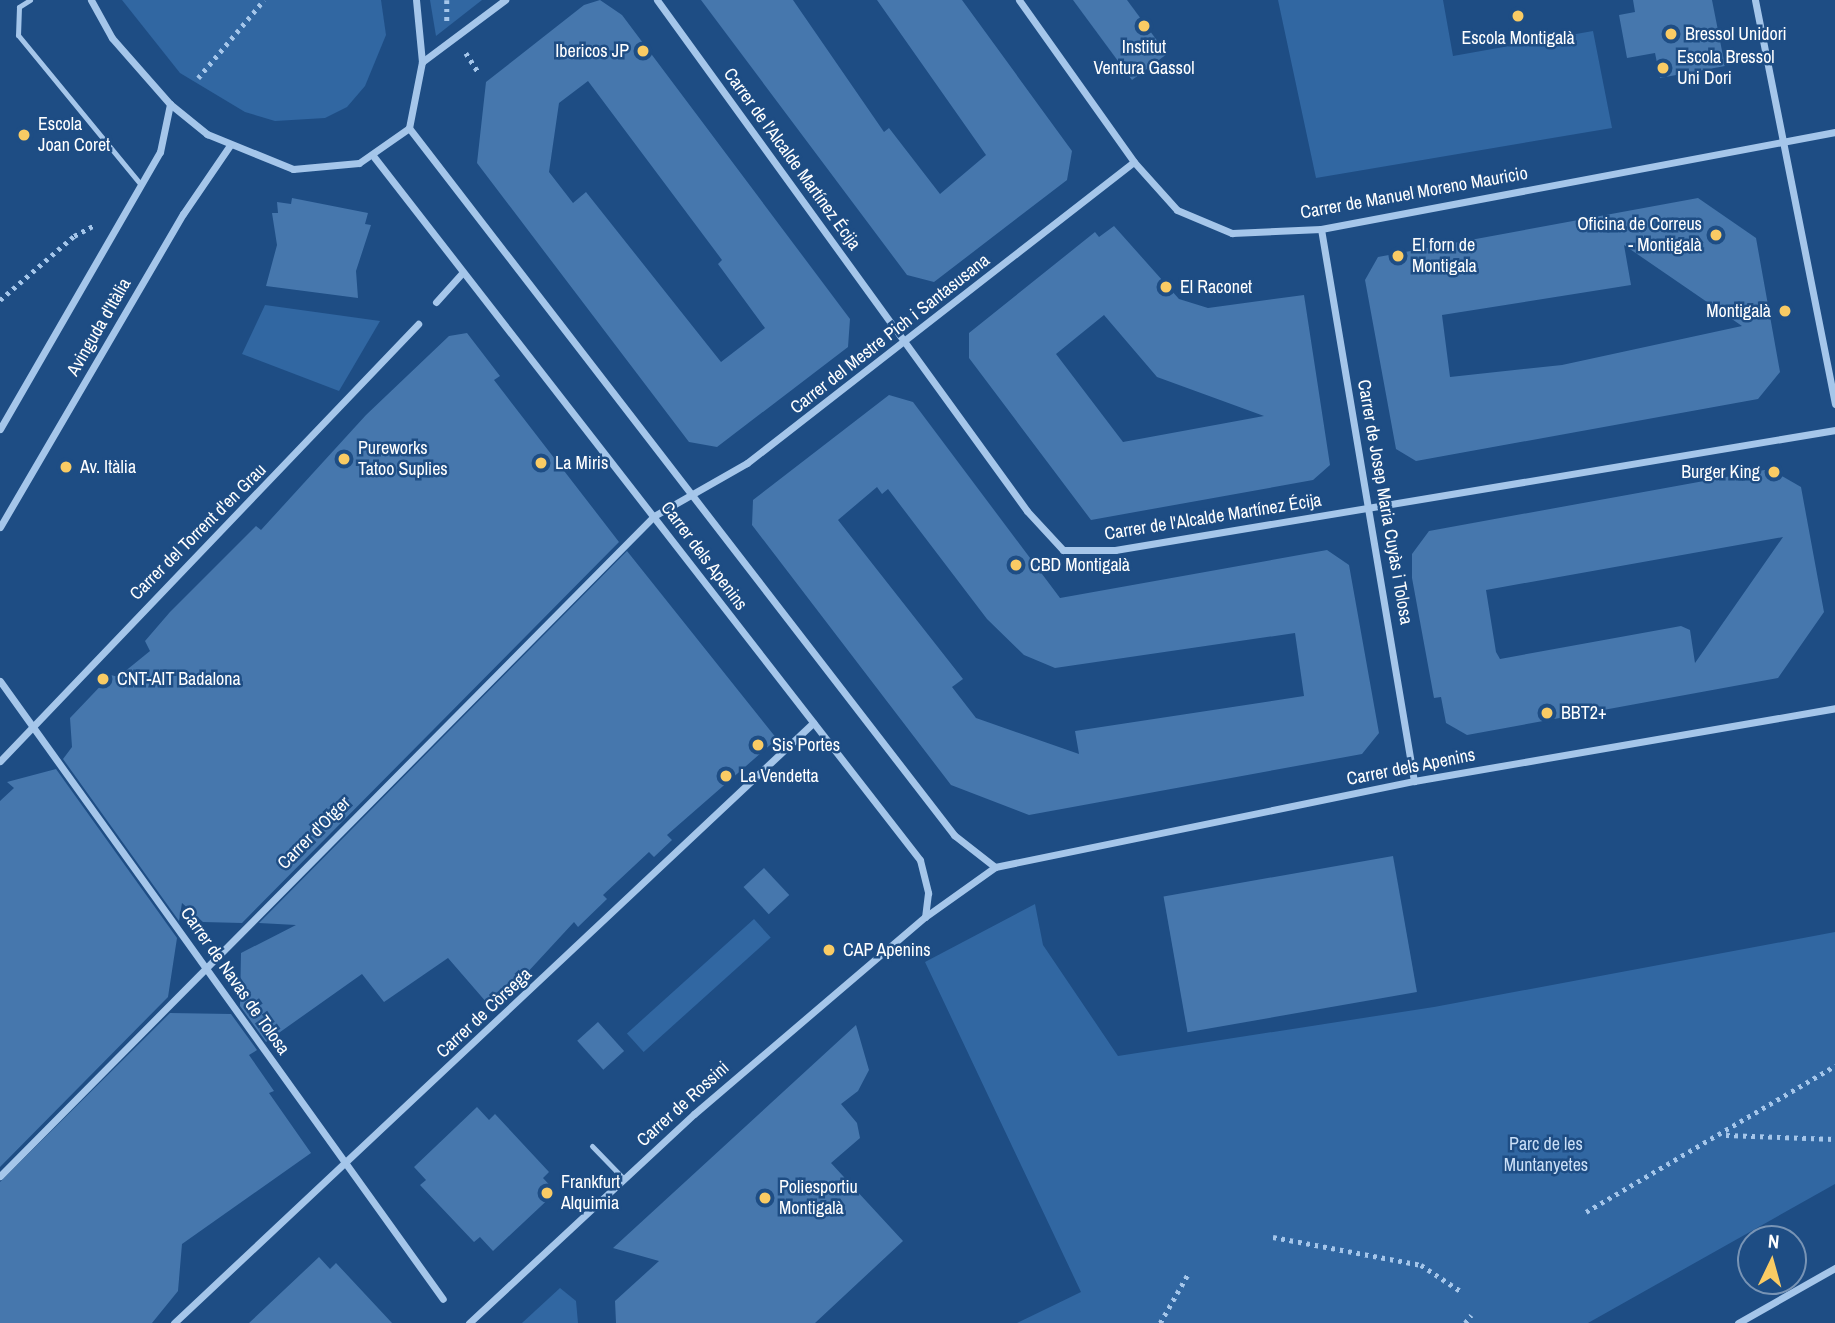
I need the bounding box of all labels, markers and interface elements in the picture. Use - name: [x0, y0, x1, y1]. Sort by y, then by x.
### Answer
- marker: Escola Montigalà: [1510, 8, 1526, 24]
- marker: Institut Ventura Gassol: [1136, 18, 1152, 34]
- place label: Bressol Unidori: [1685, 23, 1787, 45]
- marker: Bressol Unidori: [1663, 26, 1679, 42]
- place label: Escola Montigalà: [1461, 27, 1575, 49]
- place label: Institut Ventura Gassol: [1094, 37, 1194, 80]
- place label: Ibericos JP: [555, 40, 629, 62]
- marker: Ibericos JP: [635, 43, 651, 59]
- place label: Escola Bressol Uni Dori: [1677, 47, 1775, 90]
- marker: Escola Bressol Uni Dori: [1655, 60, 1671, 76]
- street label: Carrer de l'Alcalde Martínez Écija: [719, 64, 865, 254]
- place label: Escola Joan Coret: [38, 114, 110, 156]
- marker: Escola Joan Coret: [16, 127, 32, 143]
- street label: Carrer de Manuel Moreno Mauricio: [1299, 162, 1529, 224]
- place label: Oficina de Correus - Montigalà: [1577, 214, 1702, 256]
- marker: Oficina de Correus - Montigalà: [1708, 227, 1724, 243]
- place label: El forn de Montigala: [1412, 235, 1477, 278]
- marker: El forn de Montigala: [1390, 248, 1406, 264]
- street label: Carrer del Mestre Pich i Santasusana: [786, 249, 994, 419]
- street label: Avinguda d'Itàlia: [62, 274, 136, 380]
- place label: El Raconet: [1180, 276, 1252, 298]
- marker: El Raconet: [1158, 279, 1174, 295]
- place label: Montigalà: [1706, 300, 1771, 322]
- marker: Montigalà: [1777, 303, 1793, 319]
- street label: Carrer de Josep Maria Cuyàs i Tolosa: [1353, 378, 1417, 626]
- place label: Pureworks Tatoo Suplies: [358, 438, 448, 480]
- marker: Pureworks Tatoo Suplies: [336, 451, 352, 467]
- place label: La Miris: [555, 452, 608, 474]
- marker: La Miris: [533, 455, 549, 471]
- place label: Av. Itàlia: [80, 456, 136, 478]
- marker: Av. Itàlia: [58, 459, 74, 475]
- street label: Carrer del Torrent d'en Grau: [125, 459, 271, 605]
- place label: Burger King: [1681, 461, 1760, 483]
- marker: Burger King: [1766, 464, 1782, 480]
- street label: Carrer de l'Alcalde Martínez Écija: [1103, 489, 1323, 545]
- street label: Carrer dels Apenins: [656, 497, 752, 615]
- place label: CBD Montigalà: [1030, 554, 1130, 576]
- marker: CBD Montigalà: [1008, 557, 1024, 573]
- place label: CNT-AIT Badalona: [117, 668, 241, 690]
- marker: CNT-AIT Badalona: [95, 671, 111, 687]
- place label: BBT2+: [1561, 702, 1607, 724]
- marker: BBT2+: [1539, 705, 1555, 721]
- place label: Sis Portes: [772, 734, 840, 756]
- marker: Sis Portes: [750, 737, 766, 753]
- street label: Carrer dels Apenins: [1345, 744, 1477, 790]
- place label: La Vendetta: [740, 765, 819, 787]
- marker: La Vendetta: [718, 768, 734, 784]
- street label: Carrer d'Otger: [273, 792, 355, 874]
- street label: Carrer de Navas de Tolosa: [176, 903, 294, 1059]
- place label: CAP Apenins: [843, 939, 932, 961]
- marker: CAP Apenins: [821, 942, 837, 958]
- street label: Carrer de Còrsega: [432, 963, 536, 1063]
- street label: Carrer de Rossini: [632, 1057, 734, 1151]
- park label: Parc de les Muntanyetes: [1504, 1134, 1588, 1176]
- place label: Frankfurt Alquimia: [561, 1172, 620, 1214]
- place label: Poliesportiu Montigalà: [779, 1177, 858, 1220]
- marker: Frankfurt Alquimia: [539, 1185, 555, 1201]
- marker: Poliesportiu Montigalà: [757, 1190, 773, 1206]
- north arrow: [1737, 1225, 1807, 1295]
- text: N: [1767, 1228, 1780, 1255]

